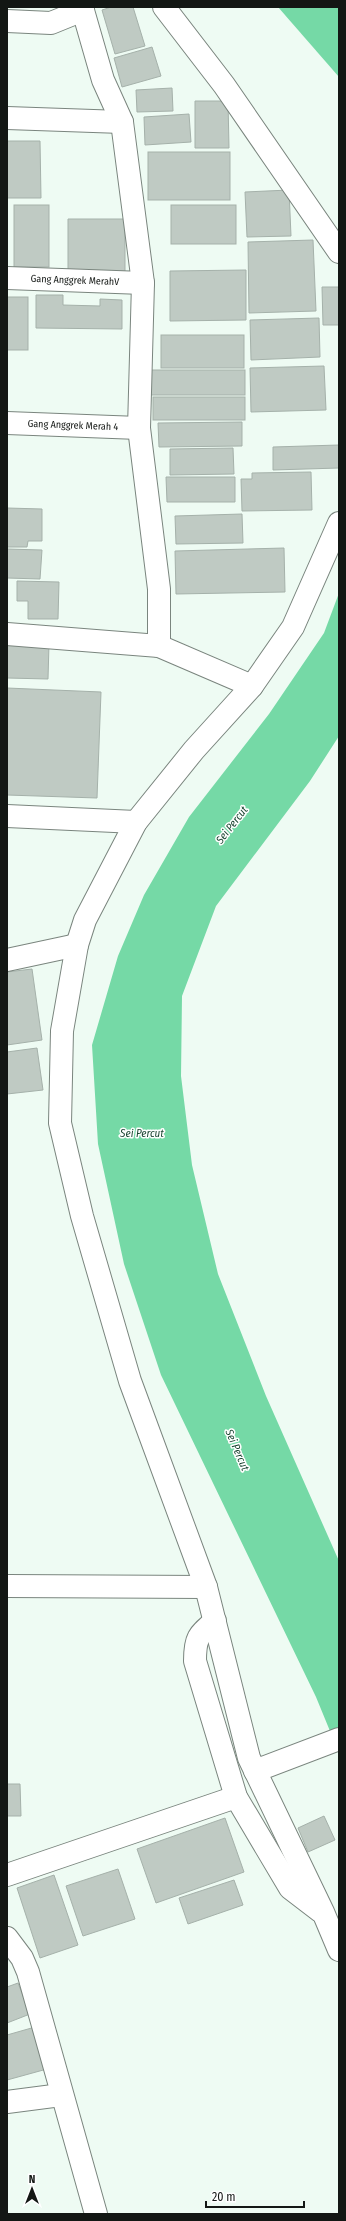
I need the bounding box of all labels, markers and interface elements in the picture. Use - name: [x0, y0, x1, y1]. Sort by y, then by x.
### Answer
- street label: Gang Anggrek MerahV: [30, 273, 120, 288]
- street label: Gang Anggrek Merah 4: [27, 418, 119, 433]
- water label: Sei Percut: [213, 803, 251, 847]
- water label: Sei Percut: [119, 1127, 164, 1140]
- water label: Sei Percut: [222, 1426, 252, 1473]
- north arrow: [12, 2169, 52, 2209]
- text: N: [29, 2173, 35, 2186]
- scale bar: [206, 2183, 304, 2209]
- text: 20 m: [212, 2190, 236, 2204]

